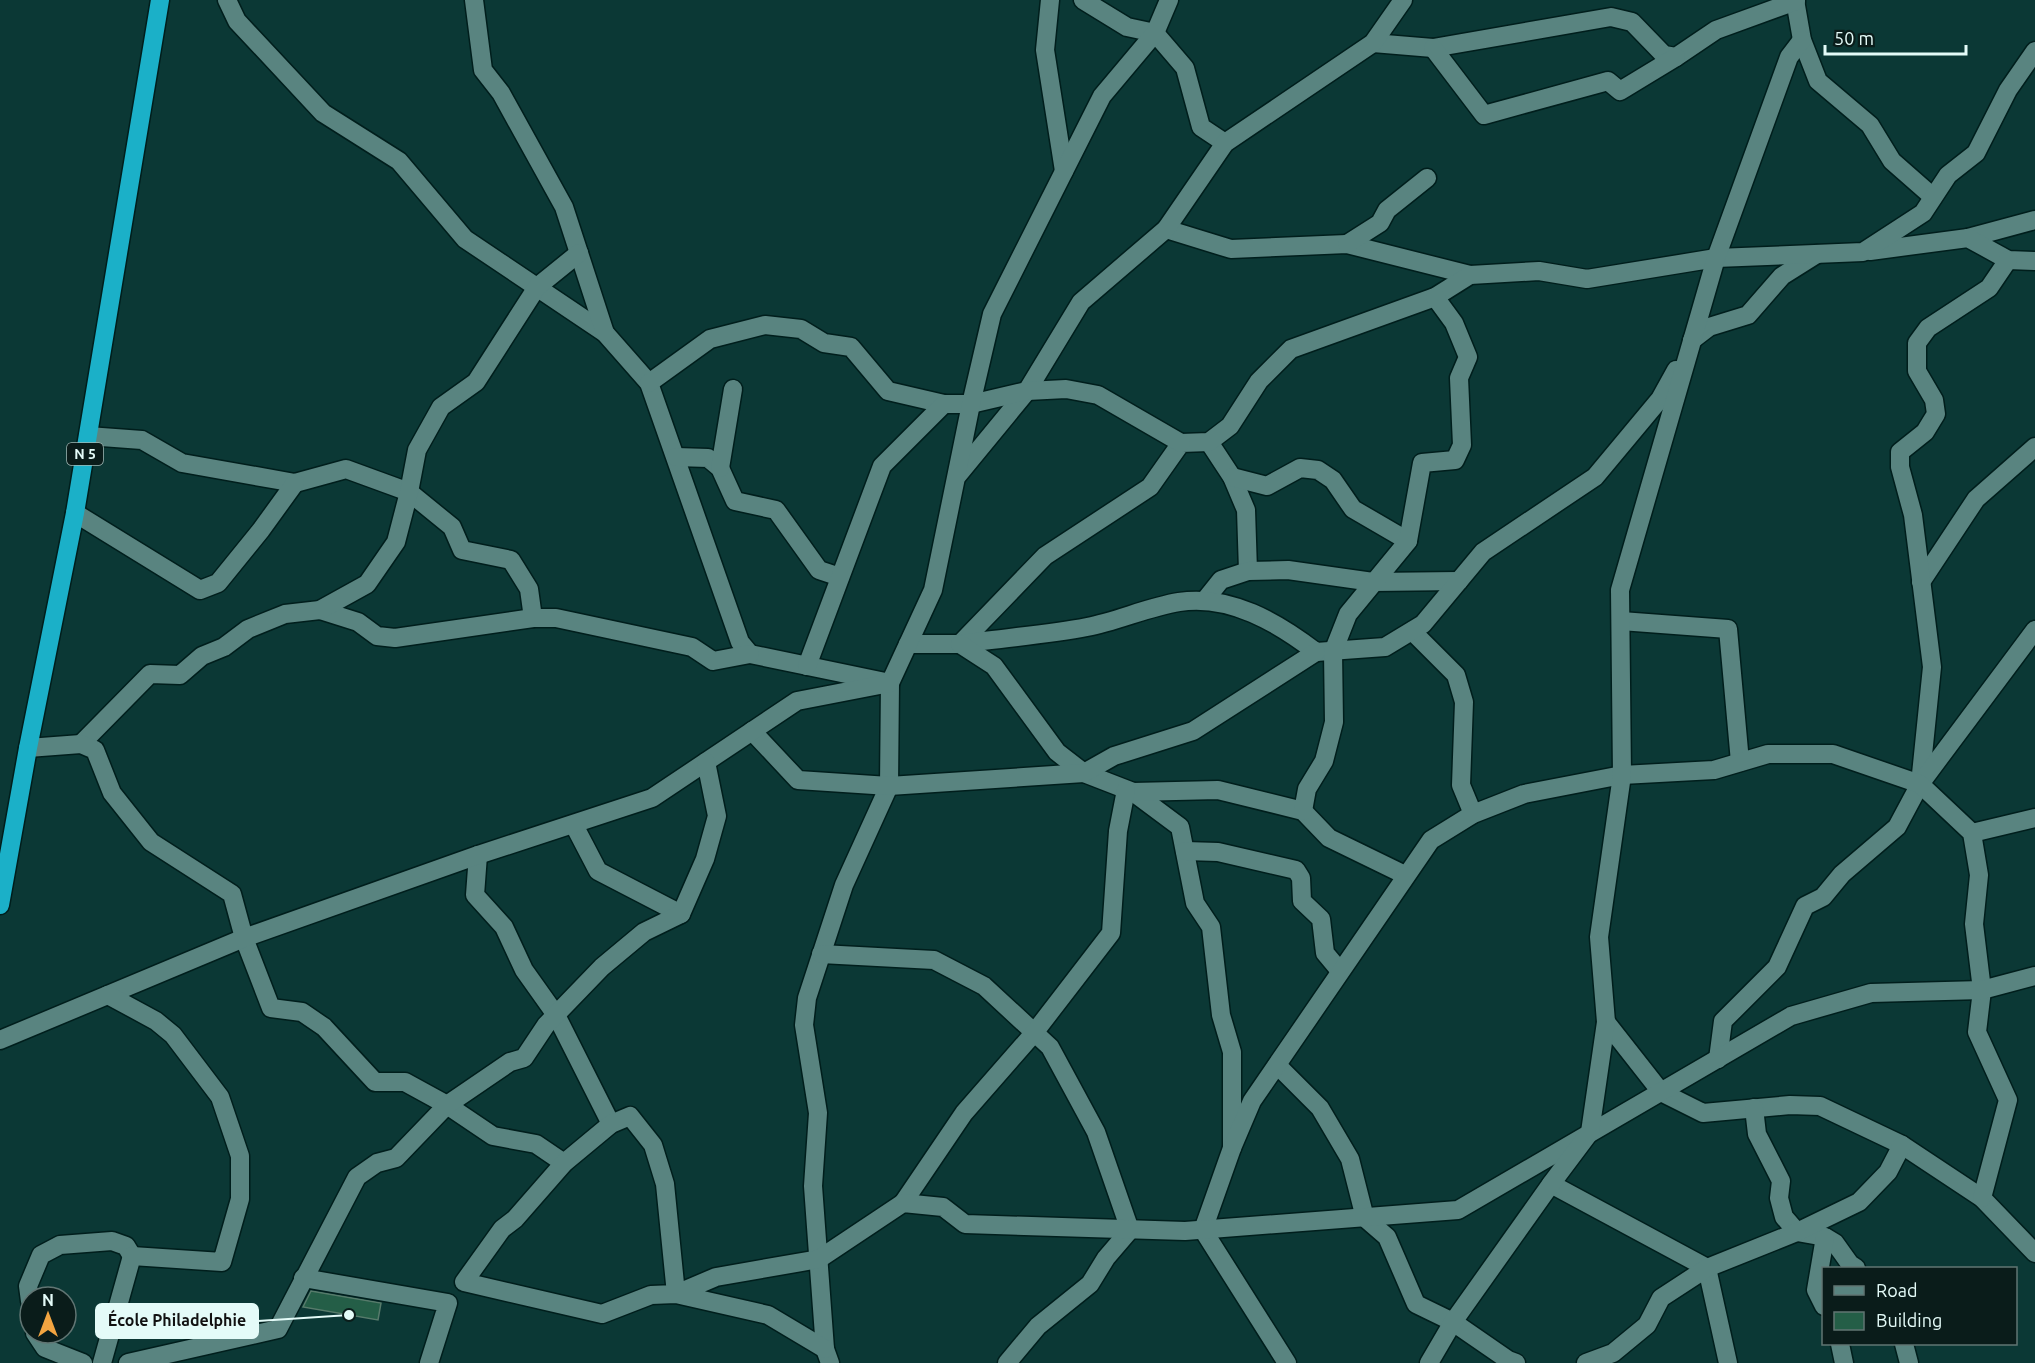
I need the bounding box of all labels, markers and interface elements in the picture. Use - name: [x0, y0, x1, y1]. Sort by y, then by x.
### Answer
- scale bar: [1825, 18, 1966, 56]
- text: 50 m: [1834, 28, 1874, 48]
- road number: N 5: [67, 443, 103, 465]
- legend: [1822, 1267, 2017, 1345]
- text: Road: [1876, 1280, 1918, 1300]
- north arrow: [18, 1285, 78, 1345]
- text: N: [42, 1291, 54, 1309]
- callout: École Philadelphie: [96, 1304, 258, 1338]
- text: École Philadelphie: [108, 1309, 246, 1329]
- text: Building: [1876, 1310, 1942, 1330]

